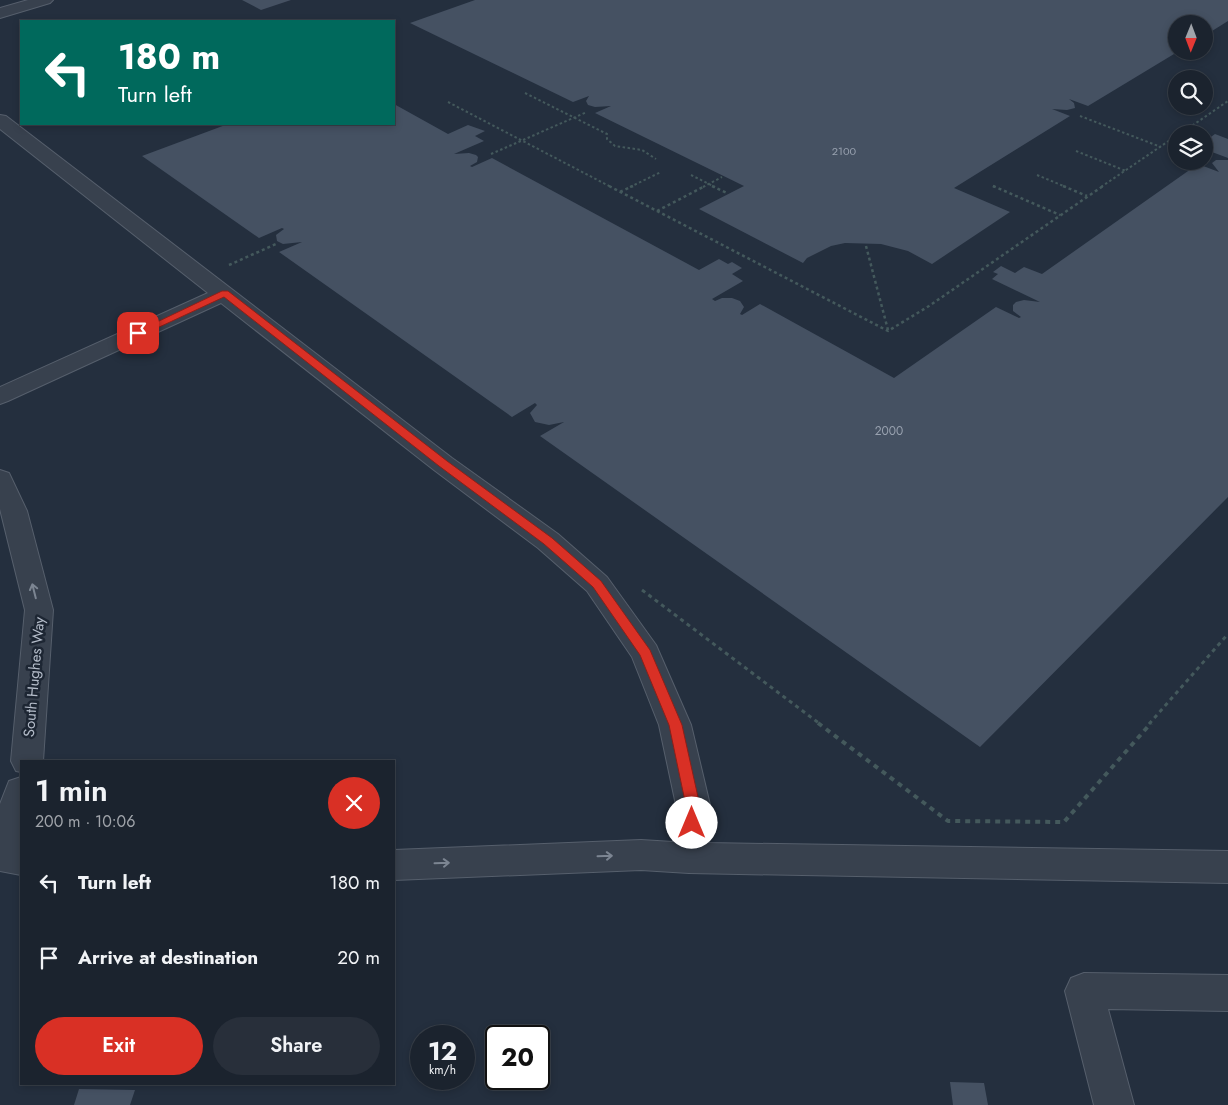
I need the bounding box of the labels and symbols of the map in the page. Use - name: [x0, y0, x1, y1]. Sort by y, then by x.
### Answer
- north arrow: [1168, 15, 1212, 60]
- house number: 2100: [832, 143, 857, 159]
- pin: [117, 312, 159, 354]
- house number: 2000: [875, 422, 903, 440]
- one-way arrow: [29, 584, 38, 600]
- street label: South Hughes Way: [18, 616, 50, 738]
- position arrow: [665, 796, 717, 848]
- one-way arrow: [596, 851, 613, 861]
- one-way arrow: [434, 858, 450, 867]
- speed limit sign: 20: [485, 1025, 550, 1090]

